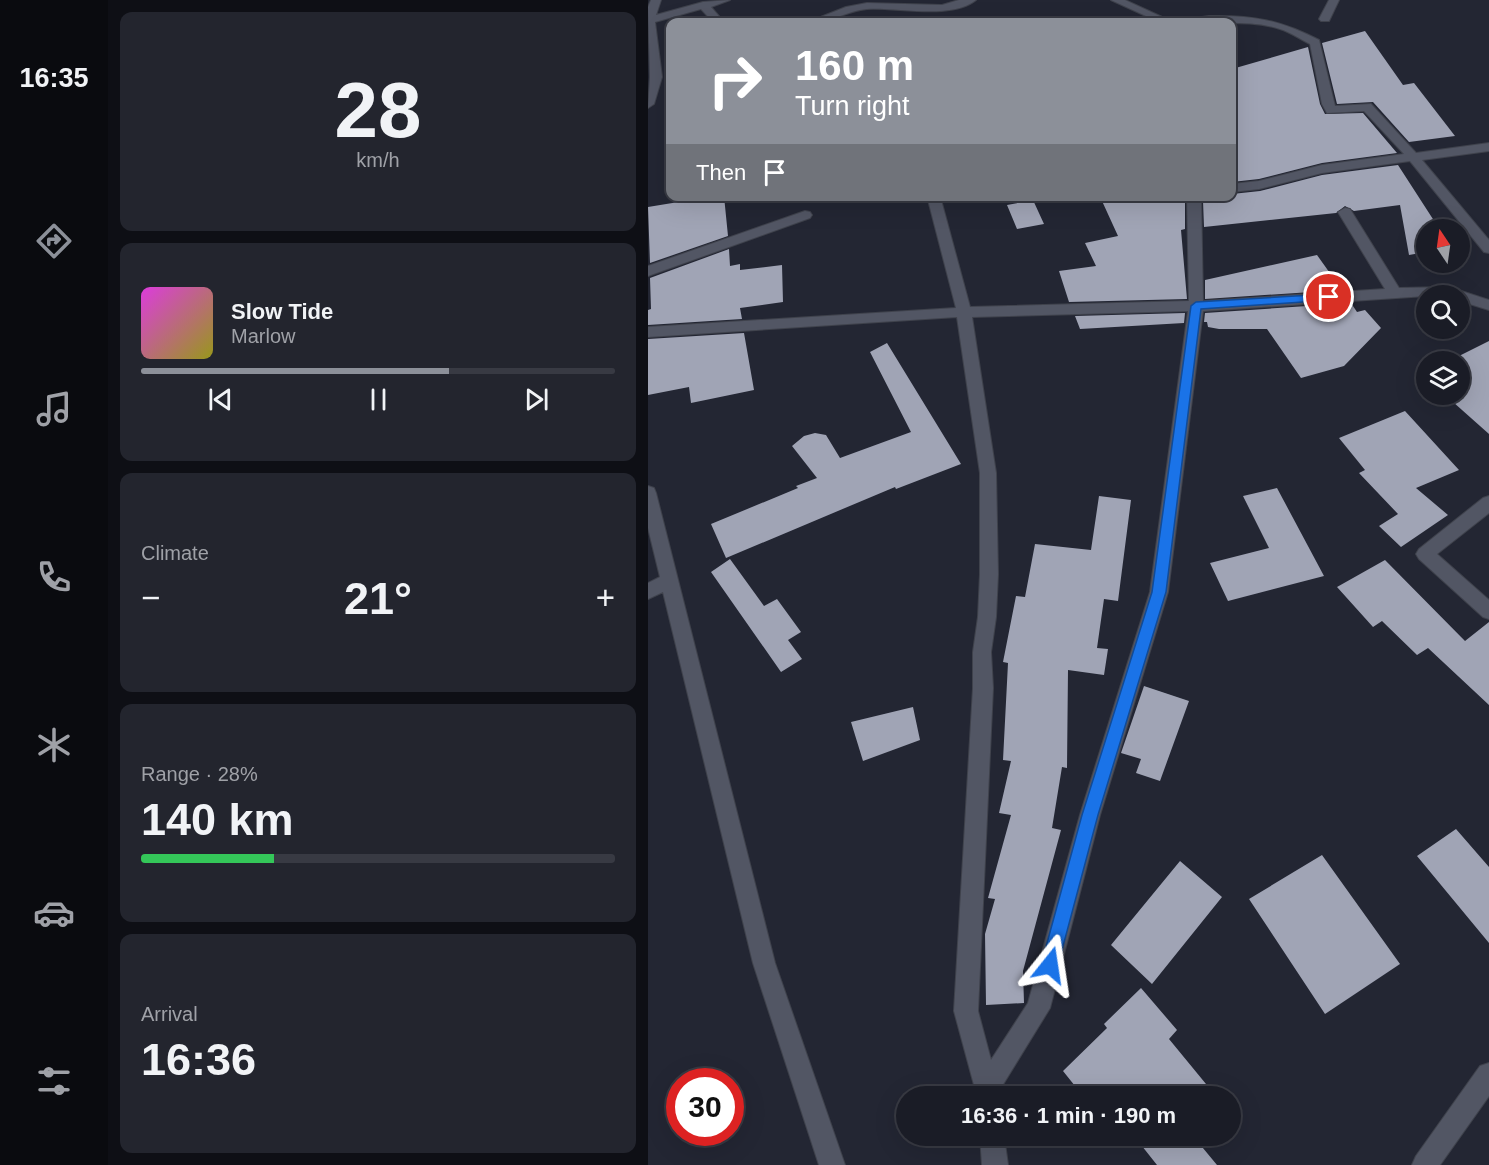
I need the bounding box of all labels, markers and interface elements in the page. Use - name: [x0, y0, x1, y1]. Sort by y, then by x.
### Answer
- icon: right: [696, 42, 774, 120]
- text: 160 m: [795, 42, 914, 89]
- text: 16:35: [19, 63, 89, 93]
- text: 28: [335, 66, 421, 154]
- text: Turn right: [795, 91, 910, 121]
- text: km/h: [356, 149, 400, 171]
- icon: arrive: [758, 156, 791, 189]
- text: Then: [696, 160, 746, 185]
- north arrow: [1416, 219, 1470, 273]
- map controls: [1416, 219, 1470, 405]
- icon: directions: [33, 220, 75, 262]
- pin: [1303, 271, 1354, 322]
- icon: arrive: [1312, 280, 1345, 313]
- button: search: [1416, 285, 1470, 339]
- text: Slow Tide: [231, 299, 333, 324]
- text: Marlow: [231, 325, 295, 347]
- button: layers: [1416, 351, 1470, 405]
- icon: previous: [204, 383, 237, 416]
- icon: pause: [362, 383, 395, 416]
- icon: next: [520, 383, 553, 416]
- icon: music: [33, 388, 75, 430]
- text: Climate: [141, 542, 209, 564]
- icon: phone: [33, 556, 75, 598]
- text: 21°: [344, 573, 412, 624]
- text: −: [141, 579, 160, 616]
- text: +: [596, 579, 615, 616]
- icon: climate: [33, 724, 75, 766]
- text: Range · 28%: [141, 763, 258, 785]
- text: 140 km: [141, 794, 294, 845]
- icon: car: [33, 892, 75, 934]
- position arrow: [1018, 933, 1082, 997]
- text: Arrival: [141, 1003, 198, 1025]
- text: 16:36: [141, 1034, 256, 1085]
- icon: filters: [33, 1060, 75, 1102]
- speed limit sign: 30: [666, 1068, 744, 1146]
- text: 16:36 · 1 min · 190 m: [961, 1103, 1176, 1128]

